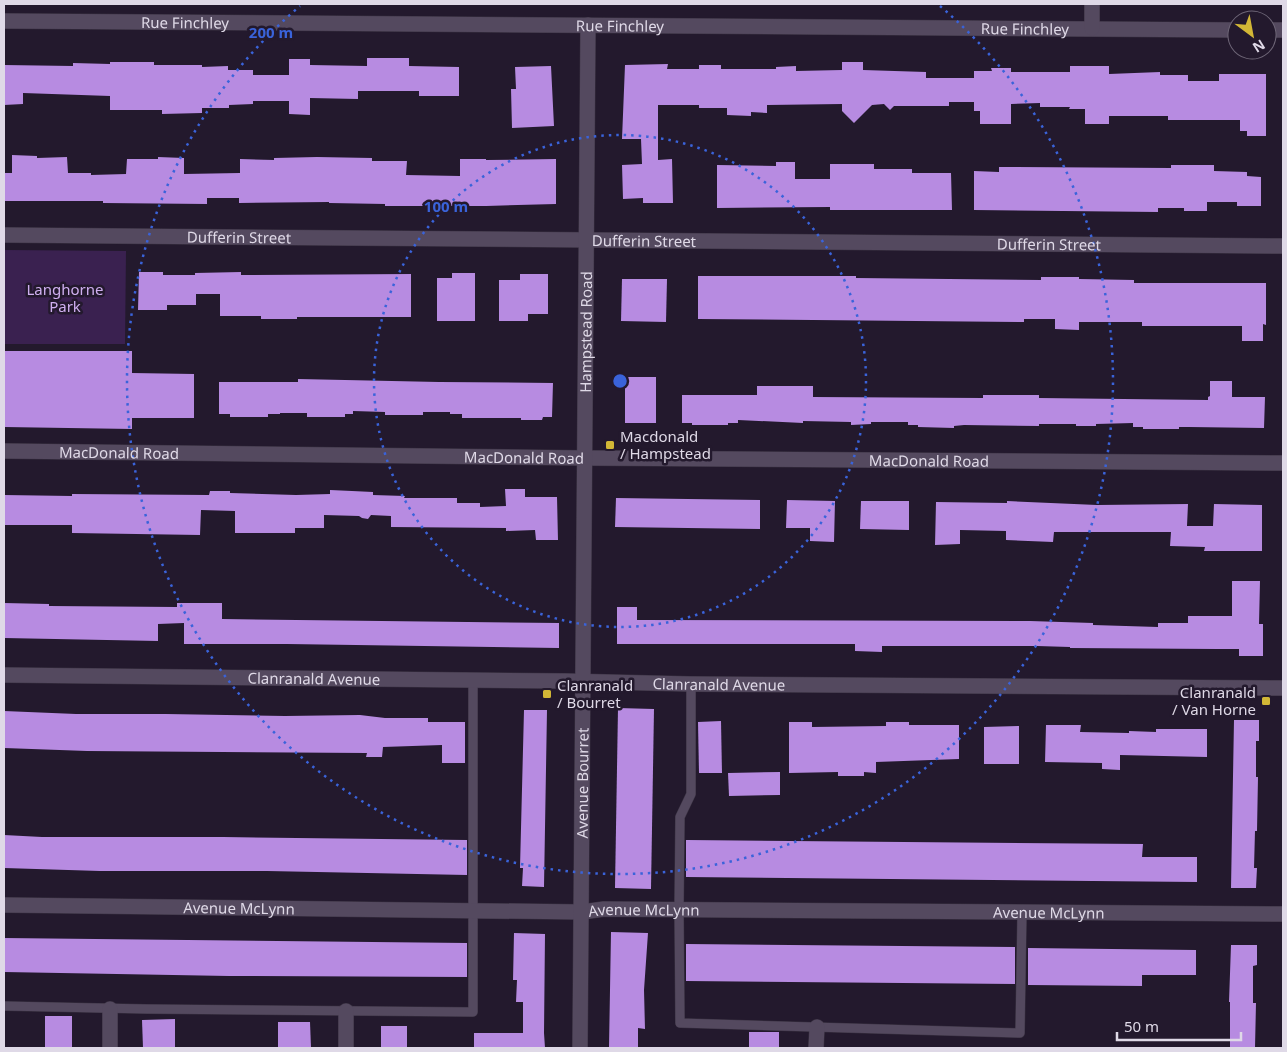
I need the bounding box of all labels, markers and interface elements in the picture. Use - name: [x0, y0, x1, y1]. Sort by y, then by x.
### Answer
- north arrow: [1227, 10, 1277, 60]
- street label: Rue Finchley: [141, 12, 229, 33]
- street label: Rue Finchley: [576, 15, 664, 36]
- street label: Rue Finchley: [981, 18, 1069, 39]
- text: 200 m: [249, 22, 293, 42]
- text: N: [1249, 35, 1269, 58]
- text: 100 m: [424, 196, 468, 216]
- street label: Dufferin Street: [187, 227, 292, 247]
- street label: Dufferin Street: [592, 230, 697, 251]
- street label: Dufferin Street: [997, 234, 1102, 254]
- street label: Hampstead Road: [575, 271, 596, 393]
- park label: Langhorne Park: [26, 279, 104, 316]
- centre of rings: [611, 372, 629, 390]
- place label: Macdonald / Hampstead: [620, 426, 711, 463]
- marker: Macdonald / Hampstead: [604, 439, 616, 451]
- street label: MacDonald Road: [59, 442, 179, 463]
- street label: MacDonald Road: [464, 447, 584, 468]
- street label: MacDonald Road: [869, 450, 989, 471]
- street label: Clanranald Avenue: [247, 668, 380, 689]
- street label: Clanranald Avenue: [652, 673, 785, 695]
- place label: Clanranald / Bourret: [557, 675, 633, 712]
- place label: Clanranald / Van Horne: [1172, 682, 1256, 719]
- marker: Clanranald / Bourret: [541, 688, 553, 700]
- marker: Clanranald / Van Horne: [1260, 695, 1272, 707]
- street label: Avenue Bourret: [572, 727, 593, 838]
- street label: Avenue McLynn: [183, 897, 295, 919]
- street label: Avenue McLynn: [587, 899, 700, 921]
- street label: Avenue McLynn: [993, 902, 1105, 923]
- scale bar: [1117, 1010, 1241, 1042]
- text: 50 m: [1124, 1016, 1159, 1036]

